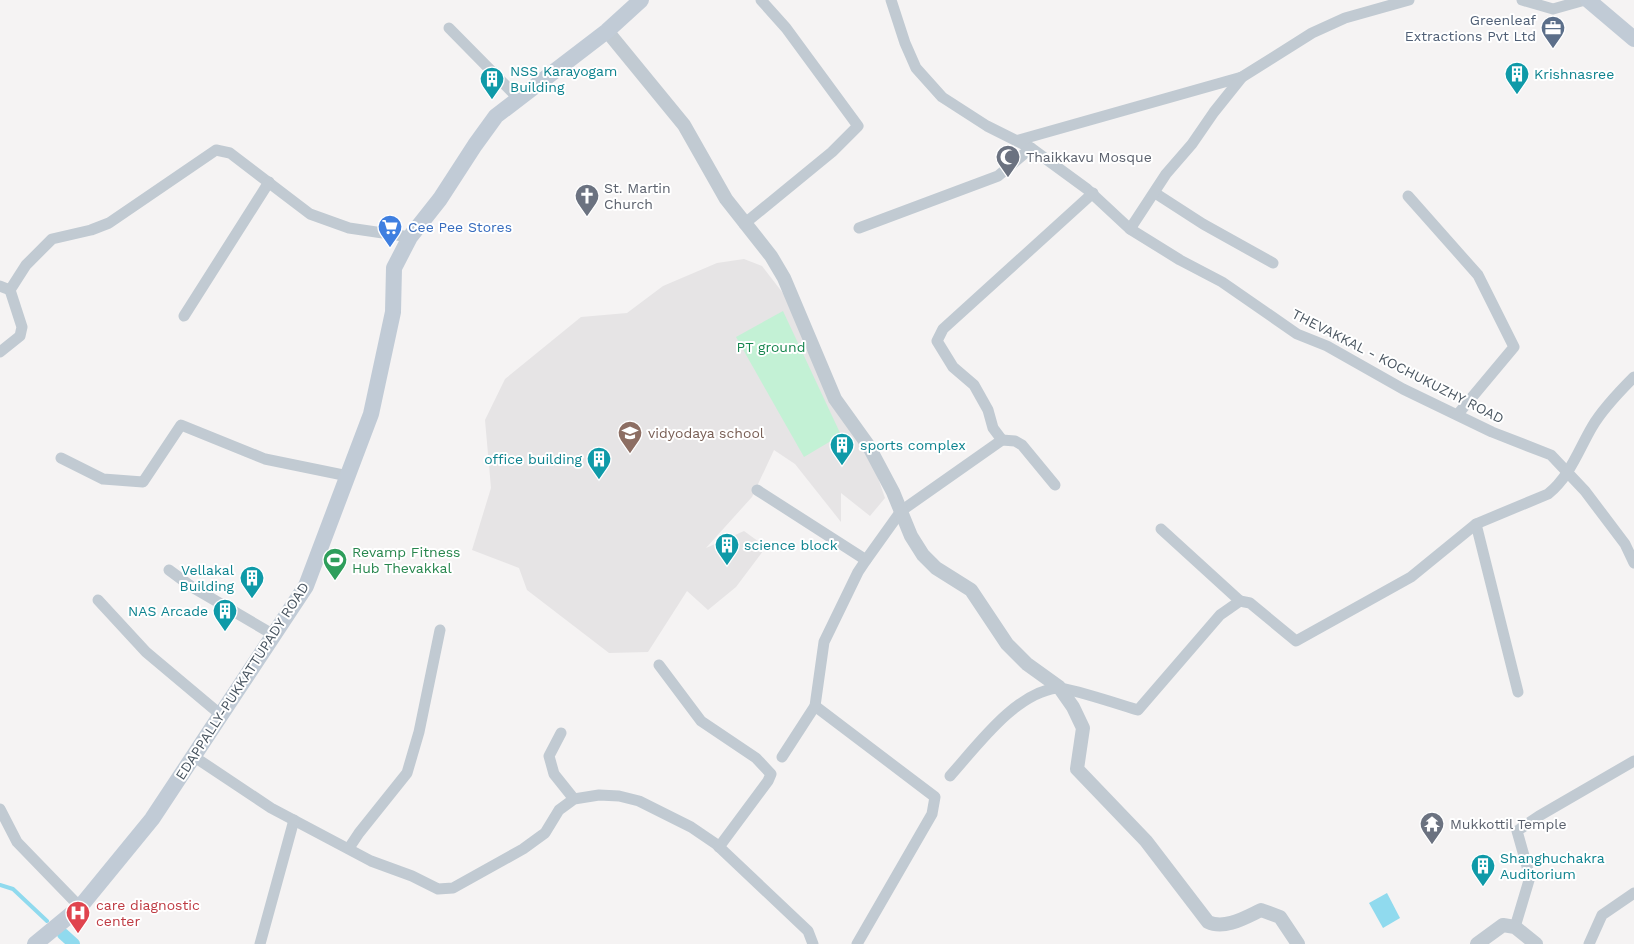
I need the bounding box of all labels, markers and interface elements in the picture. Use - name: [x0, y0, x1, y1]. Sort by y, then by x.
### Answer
- place label: Greenleaf Extractions Pvt Ltd: [1405, 12, 1536, 44]
- office icon: Greenleaf Extractions Pvt Ltd: [1540, 15, 1566, 49]
- building icon: Krishnasree: [1504, 61, 1530, 95]
- place label: NSS Karayogam Building: [510, 63, 617, 95]
- building icon: NSS Karayogam Building: [479, 66, 505, 100]
- place label: Krishnasree: [1534, 66, 1614, 82]
- mosque icon: Thaikkavu Mosque: [995, 144, 1021, 178]
- place label: Thaikkavu Mosque: [1026, 149, 1152, 165]
- place label: St. Martin Church: [604, 180, 671, 212]
- church icon: St. Martin Church: [574, 183, 600, 217]
- supermarket icon: Cee Pee Stores: [377, 214, 403, 248]
- place label: Cee Pee Stores: [408, 219, 512, 235]
- street label: THEVAKKAL - KOCHUKUZHY ROAD: [1289, 305, 1507, 427]
- park label: PT ground: [737, 339, 805, 355]
- school or university icon: vidyodaya school: [617, 420, 643, 454]
- place label: vidyodaya school: [648, 425, 765, 441]
- building icon: sports complex: [829, 432, 855, 466]
- place label: sports complex: [860, 437, 966, 453]
- building icon: office building: [586, 446, 612, 480]
- place label: office building: [484, 451, 583, 467]
- building icon: science block: [714, 532, 740, 566]
- place label: science block: [744, 537, 838, 553]
- place label: Revamp Fitness Hub Thevakkal: [352, 544, 461, 576]
- sports icon: Revamp Fitness Hub Thevakkal: [322, 547, 348, 581]
- place label: Vellakal Building: [180, 562, 235, 594]
- building icon: Vellakal Building: [239, 565, 265, 599]
- street label: EDAPPALLY-PUKKATTUPADY ROAD: [172, 579, 312, 783]
- building icon: NAS Arcade: [212, 598, 238, 632]
- place label: NAS Arcade: [128, 603, 208, 619]
- temple icon: Mukkottil Temple: [1419, 811, 1445, 845]
- place label: Mukkottil Temple: [1450, 816, 1567, 832]
- place label: Shanghuchakra Auditorium: [1500, 850, 1605, 882]
- building icon: Shanghuchakra Auditorium: [1470, 853, 1496, 887]
- place label: care diagnostic center: [96, 897, 200, 929]
- hospital icon: care diagnostic center: [65, 900, 91, 934]

